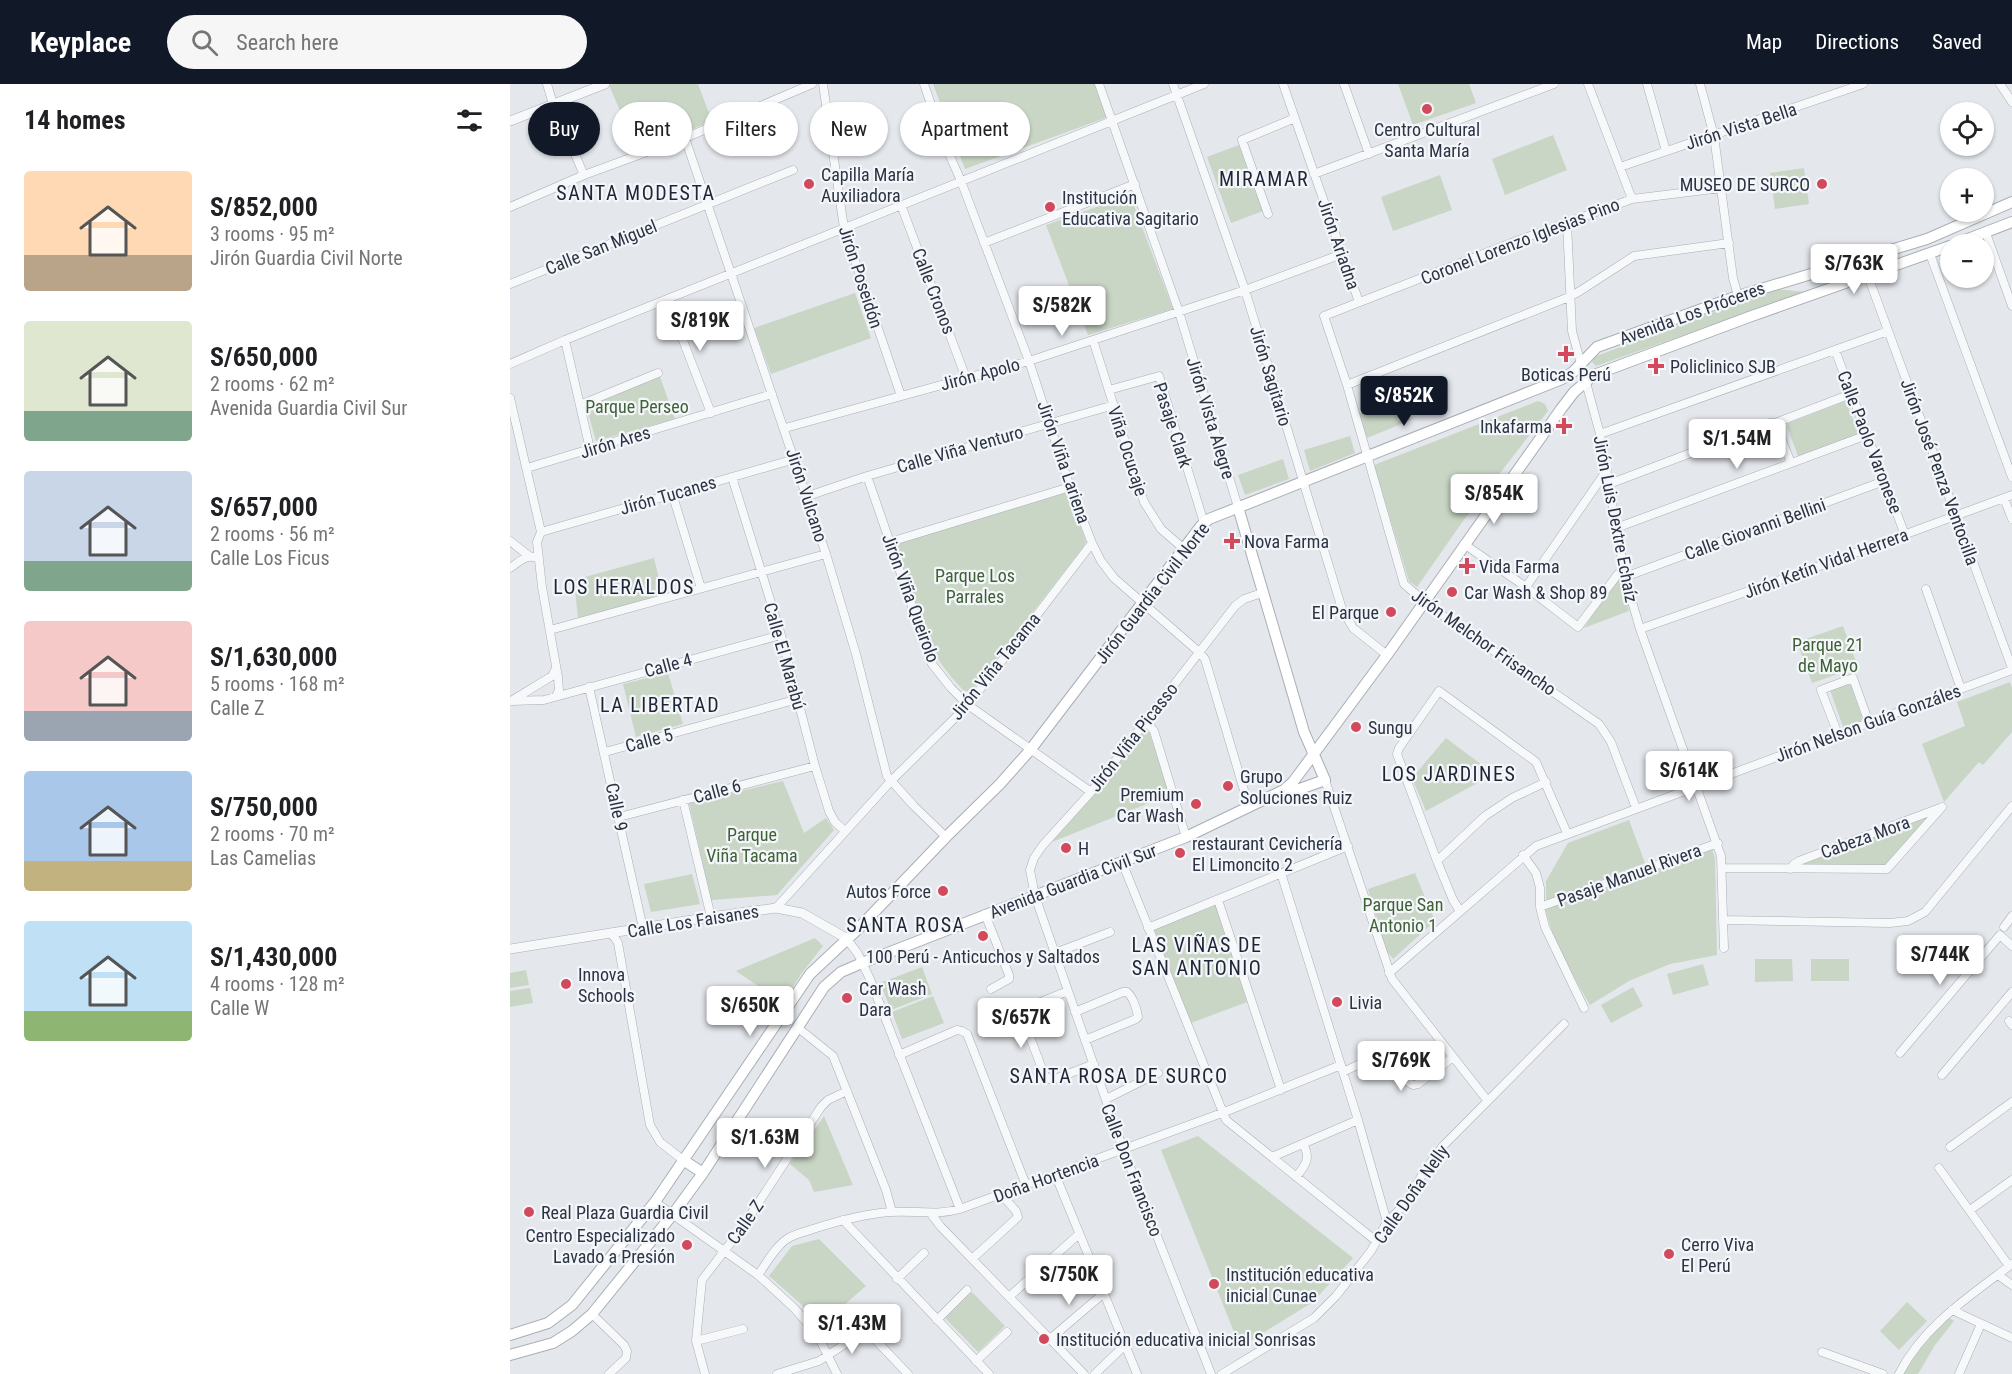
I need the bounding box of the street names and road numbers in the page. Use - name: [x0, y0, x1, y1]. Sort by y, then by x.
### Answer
- street label: Jirón Vista Bella: [1683, 98, 1799, 154]
- street label: Coronel Lorenzo Iglesias Pino: [1418, 193, 1622, 289]
- street label: Jirón Ariadna: [1314, 196, 1364, 292]
- street label: Calle San Miguel: [542, 215, 660, 279]
- street label: Jirón Poseidón: [835, 223, 887, 331]
- street label: Calle Cronos: [908, 245, 960, 337]
- street label: Avenida Los Próceres: [1616, 277, 1768, 349]
- street label: Jirón Sagitario: [1246, 323, 1296, 429]
- street label: Jirón Apolo: [938, 353, 1022, 395]
- street label: Jirón Vista Alegre: [1183, 355, 1239, 481]
- street label: Calle Paolo Varonese: [1833, 368, 1907, 516]
- street label: Jirón José Penza Ventocilla: [1897, 376, 1983, 568]
- street label: Pasaje Clark: [1149, 380, 1197, 470]
- street label: Jirón Viña Lariena: [1033, 398, 1095, 526]
- street label: Viña Ocucaje: [1104, 404, 1152, 498]
- street label: Jirón Ares: [577, 421, 653, 463]
- street label: Calle Viña Venturo: [894, 421, 1026, 477]
- street label: Jirón Luis Dextre Echaíz: [1589, 434, 1643, 604]
- street label: Jirón Vulcano: [782, 445, 832, 545]
- street label: Jirón Tucanes: [617, 471, 719, 519]
- street label: Calle Giovanni Bellini: [1682, 494, 1828, 564]
- street label: Jirón Guardia Civil Norte: [1090, 518, 1214, 668]
- street label: Jirón Ketín Vidal Herrera: [1741, 524, 1911, 602]
- street label: Jirón Viña Queirolo: [878, 531, 944, 665]
- street label: Jirón Melchor Frisancho: [1408, 584, 1560, 700]
- street label: Calle El Marabú: [760, 600, 810, 712]
- street label: Jirón Viña Tacama: [945, 608, 1045, 724]
- street label: Calle 4: [642, 649, 694, 681]
- street label: Jirón Viña Picasso: [1084, 678, 1182, 796]
- street label: Jirón Nelson Guía Gonzáles: [1772, 680, 1964, 766]
- street label: Calle 5: [623, 724, 675, 756]
- street label: Calle 6: [691, 775, 743, 807]
- street label: Calle 9: [602, 781, 632, 833]
- street label: Cabeza Mora: [1818, 811, 1912, 863]
- street label: Avenida Guardia Civil Sur: [986, 839, 1160, 923]
- street label: Pasaje Manuel Rivera: [1554, 839, 1704, 911]
- street label: Calle Los Faisanes: [626, 900, 760, 942]
- street label: Calle Don Francisco: [1097, 1101, 1167, 1239]
- street label: Calle Doña Nelly: [1369, 1140, 1453, 1247]
- street label: Doña Hortencia: [991, 1149, 1101, 1207]
- street label: Calle Z: [722, 1196, 768, 1248]

